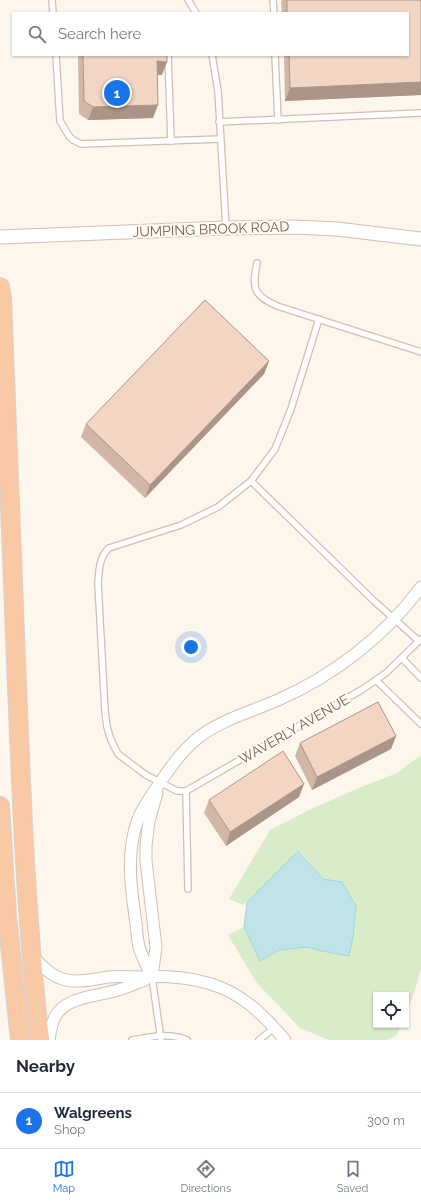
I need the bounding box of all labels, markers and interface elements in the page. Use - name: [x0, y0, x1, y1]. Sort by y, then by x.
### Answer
- search box: [12, 12, 409, 56]
- icon: search: [26, 23, 48, 45]
- text: Search here: [58, 25, 141, 43]
- pin: 1: [104, 78, 130, 108]
- street label: JUMPING BROOK ROAD: [132, 218, 290, 240]
- your location: [181, 637, 201, 657]
- street label: WAVERLY AVENUE: [236, 691, 352, 767]
- map controls: [373, 992, 409, 1028]
- button: locate: [373, 992, 409, 1028]
- text: Nearby: [16, 1056, 75, 1076]
- text: Walgreens: [54, 1104, 132, 1122]
- text: 1: [26, 1113, 32, 1128]
- text: 300 m: [367, 1113, 405, 1128]
- text: Shop: [54, 1122, 85, 1137]
- tab: Map: [53, 1158, 75, 1195]
- tab: Directions: [181, 1158, 231, 1195]
- tab: Saved: [337, 1158, 368, 1195]

